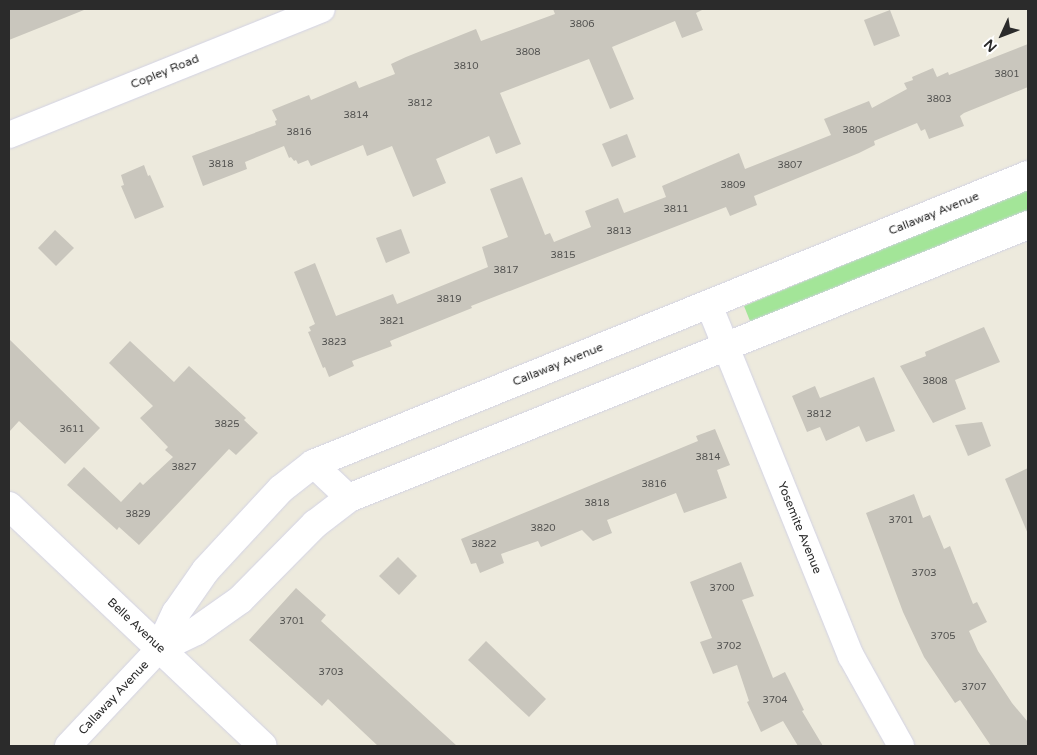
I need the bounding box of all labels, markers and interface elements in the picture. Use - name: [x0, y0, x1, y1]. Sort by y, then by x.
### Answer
- north arrow: [977, 10, 1027, 60]
- house number: 3806: [569, 19, 595, 31]
- text: N: [981, 36, 1001, 55]
- house number: 3808: [515, 47, 541, 59]
- street label: Copley Road: [129, 52, 201, 92]
- house number: 3810: [453, 61, 479, 73]
- house number: 3801: [994, 69, 1020, 81]
- house number: 3803: [926, 94, 952, 106]
- house number: 3812: [407, 98, 433, 110]
- house number: 3814: [343, 110, 369, 122]
- house number: 3805: [842, 125, 868, 137]
- house number: 3816: [286, 127, 312, 139]
- house number: 3818: [208, 159, 234, 171]
- house number: 3807: [777, 160, 803, 172]
- house number: 3809: [720, 180, 746, 192]
- street label: Callaway Avenue: [887, 189, 981, 239]
- house number: 3811: [663, 204, 689, 216]
- house number: 3813: [606, 226, 632, 238]
- house number: 3815: [550, 250, 576, 262]
- house number: 3817: [493, 265, 519, 277]
- house number: 3819: [436, 294, 462, 306]
- house number: 3821: [379, 316, 405, 328]
- house number: 3823: [321, 337, 347, 349]
- street label: Callaway Avenue: [511, 340, 605, 390]
- house number: 3808: [922, 376, 948, 388]
- house number: 3812: [806, 409, 832, 421]
- house number: 3825: [214, 419, 240, 431]
- house number: 3611: [59, 424, 85, 436]
- house number: 3814: [695, 452, 721, 464]
- house number: 3827: [171, 462, 197, 474]
- house number: 3816: [641, 479, 667, 491]
- street label: Yosemite Avenue: [774, 480, 824, 576]
- house number: 3818: [584, 498, 610, 510]
- house number: 3829: [125, 509, 151, 521]
- house number: 3701: [888, 515, 914, 527]
- house number: 3820: [530, 523, 556, 535]
- house number: 3822: [471, 539, 497, 551]
- house number: 3703: [911, 568, 937, 580]
- house number: 3700: [709, 583, 735, 595]
- street label: Belle Avenue: [104, 596, 168, 656]
- house number: 3701: [279, 616, 305, 628]
- house number: 3705: [930, 631, 956, 643]
- house number: 3702: [716, 641, 742, 653]
- street label: Callaway Avenue: [76, 658, 152, 738]
- house number: 3703: [318, 667, 344, 679]
- house number: 3707: [961, 682, 987, 694]
- house number: 3704: [762, 695, 788, 707]

